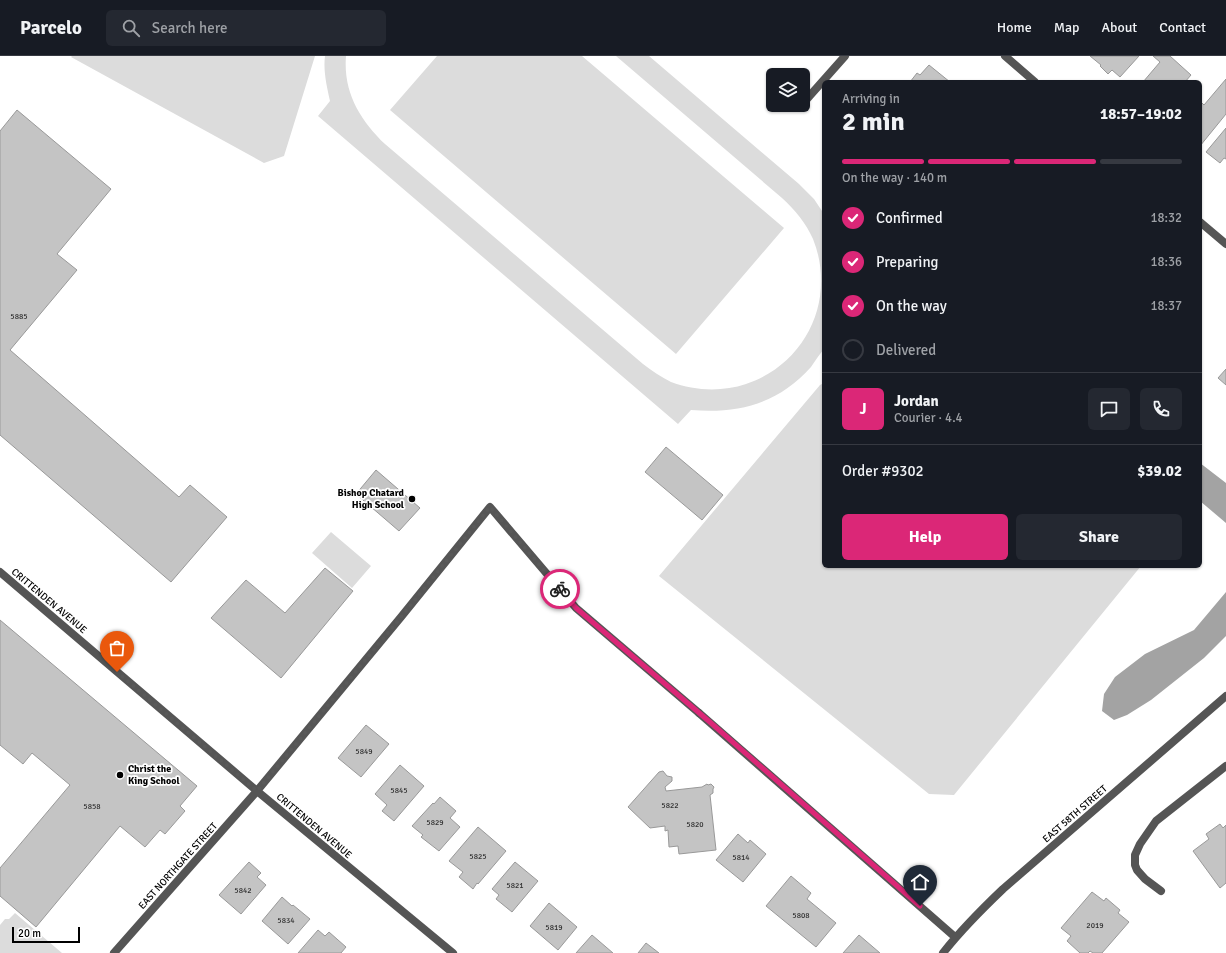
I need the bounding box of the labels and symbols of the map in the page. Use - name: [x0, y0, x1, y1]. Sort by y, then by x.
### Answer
- house number: 5885: [10, 311, 28, 321]
- place label: Bishop Chatard High School: [338, 487, 405, 511]
- marker: Bishop Chatard High School: [407, 494, 417, 504]
- street label: CRITTENDEN AVENUE: [9, 566, 89, 636]
- courier: [540, 569, 580, 609]
- pin: [100, 631, 134, 672]
- house number: 5849: [355, 746, 373, 756]
- place label: Christ the King School: [128, 763, 180, 787]
- marker: Christ the King School: [115, 770, 125, 780]
- street label: EAST 58TH STREET: [1040, 783, 1110, 845]
- house number: 5845: [390, 785, 408, 795]
- street label: CRITTENDEN AVENUE: [274, 791, 354, 861]
- house number: 5822: [661, 800, 679, 810]
- house number: 5858: [83, 801, 101, 811]
- house number: 5829: [426, 817, 444, 827]
- house number: 5820: [686, 819, 704, 829]
- street label: EAST NORTHGATE STREET: [136, 820, 220, 912]
- house number: 5825: [469, 851, 487, 861]
- house number: 5814: [732, 852, 750, 862]
- pin: [903, 865, 937, 906]
- house number: 5821: [506, 880, 524, 890]
- house number: 5842: [234, 885, 252, 895]
- house number: 5808: [792, 910, 810, 920]
- house number: 5834: [277, 915, 295, 925]
- house number: 2019: [1086, 920, 1104, 930]
- house number: 5819: [545, 922, 563, 932]
- scale bar: [12, 925, 80, 944]

